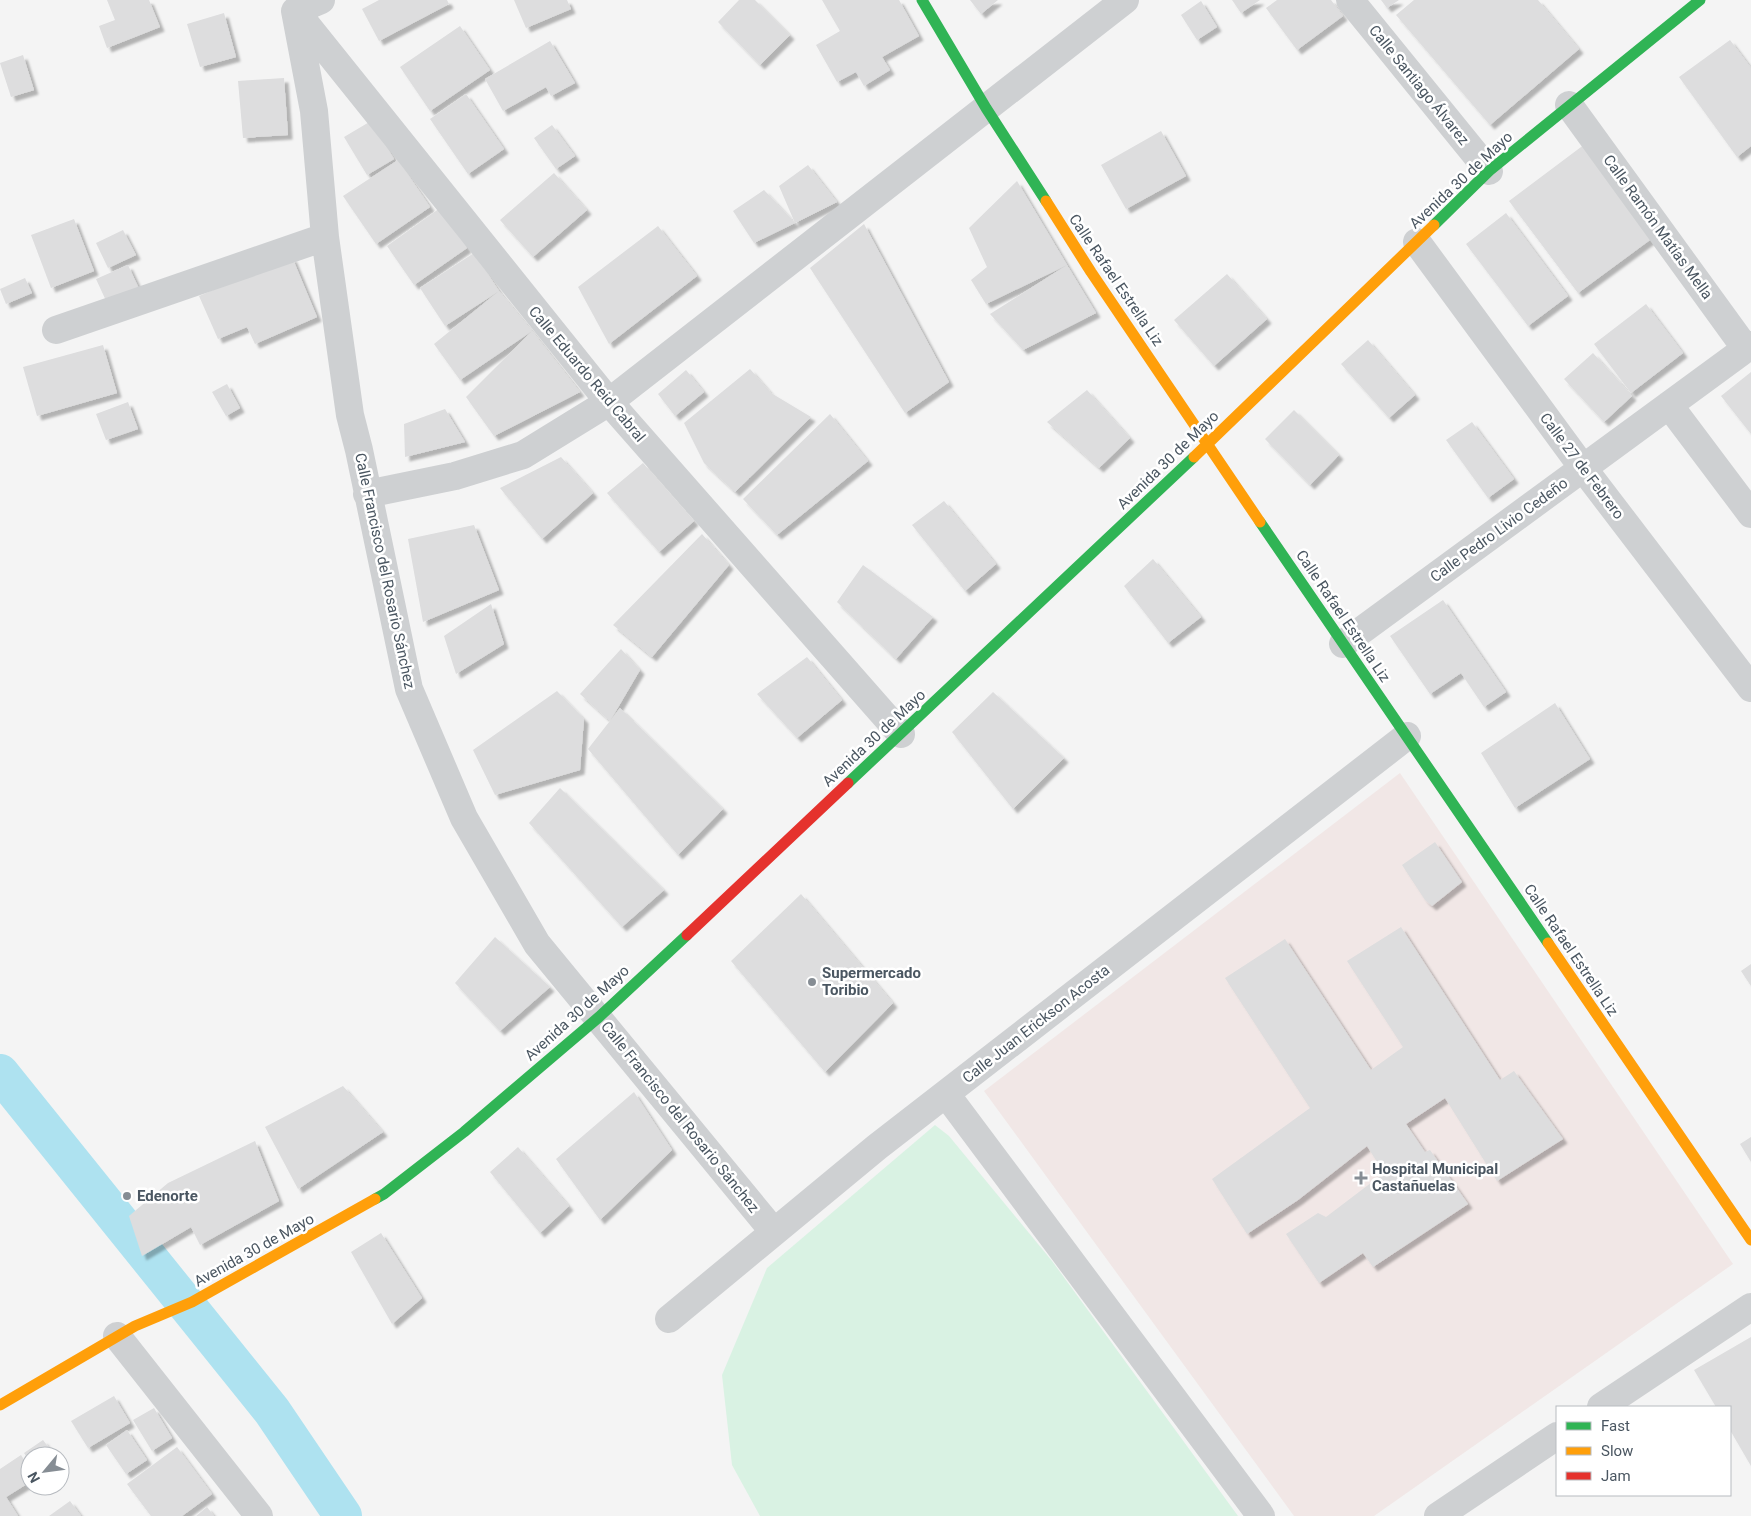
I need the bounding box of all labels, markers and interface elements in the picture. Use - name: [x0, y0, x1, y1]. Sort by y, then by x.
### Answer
- street label: Calle Santiago Álvarez: [1365, 22, 1473, 148]
- street label: Avenida 30 de Mayo: [1406, 128, 1516, 232]
- street label: Calle Ramón Matías Mella: [1600, 151, 1716, 303]
- street label: Calle Rafael Estrella Liz: [1065, 211, 1167, 349]
- street label: Calle Eduardo Reid Cabral: [525, 302, 649, 446]
- street label: Avenida 30 de Mayo: [1113, 407, 1223, 513]
- street label: Calle 27 de Febrero: [1536, 409, 1628, 523]
- street label: Calle Francisco del Rosario Sánchez: [351, 451, 419, 691]
- street label: Calle Pedro Livio Cedeño: [1427, 474, 1571, 586]
- street label: Calle Rafael Estrella Liz: [1292, 547, 1394, 685]
- street label: Avenida 30 de Mayo: [819, 686, 929, 790]
- street label: Calle Rafael Estrella Liz: [1520, 881, 1622, 1019]
- street label: Avenida 30 de Mayo: [521, 961, 633, 1065]
- street label: Calle Juan Erickson Acosta: [959, 961, 1113, 1087]
- place label: Supermercado Toribio: [822, 964, 921, 999]
- marker: Supermercado Toribio: [806, 976, 818, 988]
- street label: Calle Francisco del Rosario Sánchez: [597, 1018, 763, 1216]
- place label: Hospital Municipal Castañuelas: [1372, 1160, 1498, 1195]
- marker: Hospital Municipal Castañuelas: [1354, 1171, 1368, 1185]
- place label: Edenorte: [137, 1187, 198, 1205]
- marker: Edenorte: [121, 1190, 133, 1202]
- street label: Avenida 30 de Mayo: [191, 1210, 317, 1290]
- legend: [1556, 1406, 1731, 1496]
- text: Fast: [1601, 1417, 1630, 1435]
- text: Slow: [1601, 1442, 1633, 1460]
- north arrow: [20, 1446, 70, 1496]
- text: Jam: [1601, 1467, 1631, 1485]
- text: N: [24, 1469, 43, 1486]

